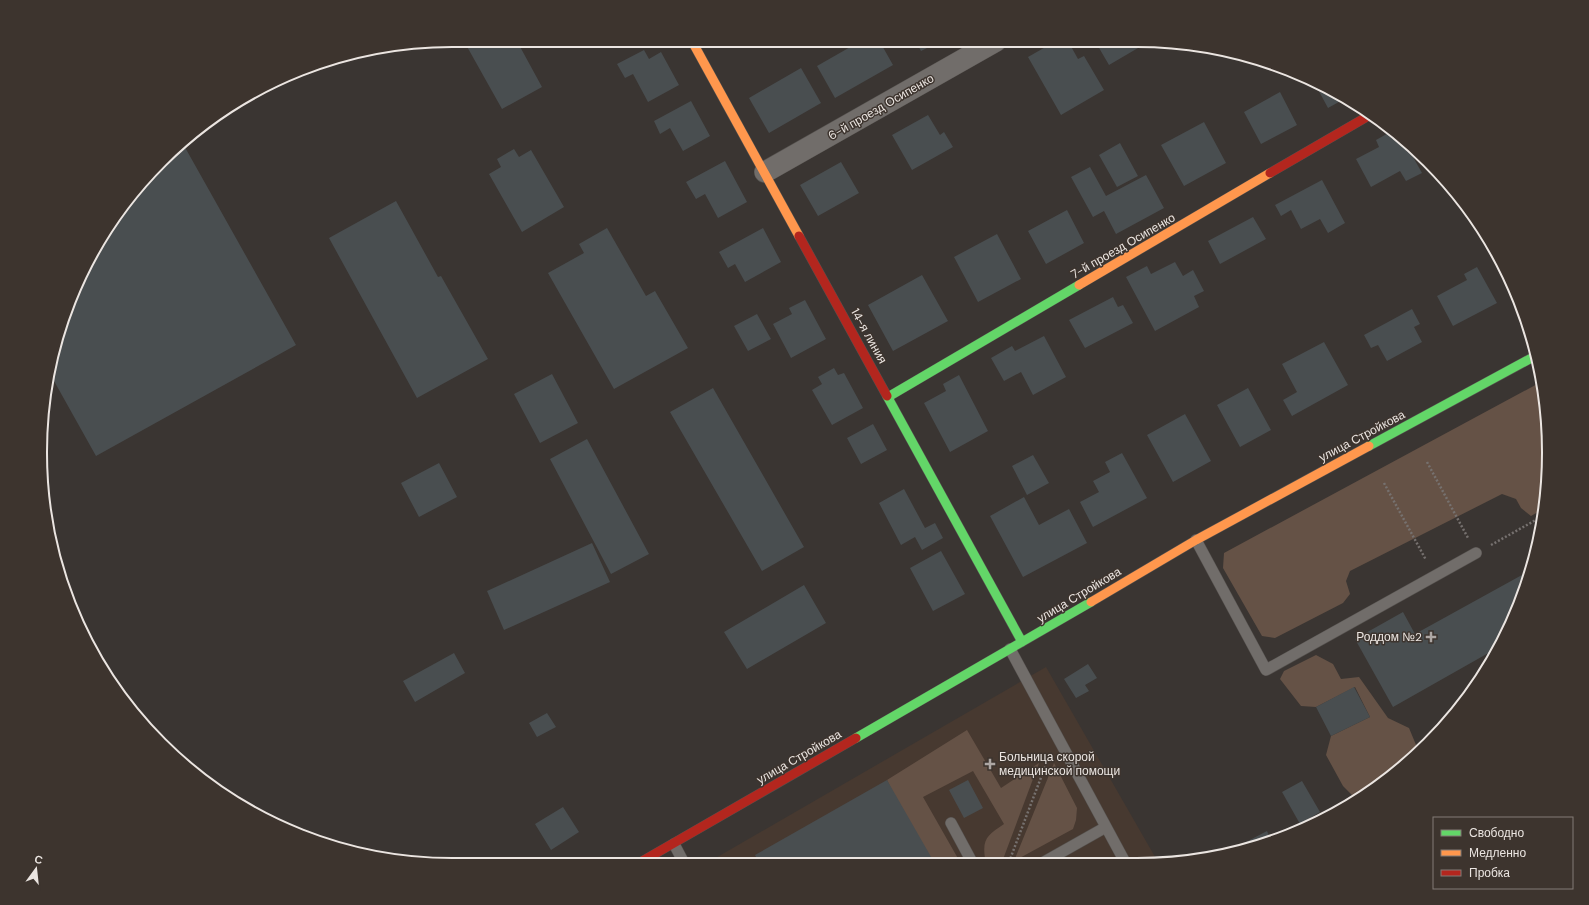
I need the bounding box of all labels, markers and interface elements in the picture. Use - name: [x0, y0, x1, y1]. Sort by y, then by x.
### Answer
- street label: 6-й проезд Осипенко: [825, 70, 937, 144]
- street label: 7-й проезд Осипенко: [1068, 209, 1178, 282]
- street label: 14-я линия: [847, 306, 891, 366]
- street label: улица Стройкова: [1316, 406, 1408, 465]
- street label: улица Стройкова: [1034, 563, 1124, 626]
- place label: Роддом №2: [1356, 629, 1422, 645]
- marker: Роддом №2: [1425, 631, 1437, 643]
- street label: улица Стройкова: [754, 726, 845, 788]
- place label: Больница скорой медицинской помощи: [999, 749, 1120, 779]
- marker: Больница скорой медицинской помощи: [984, 758, 996, 770]
- legend: [1433, 817, 1573, 889]
- text: Свободно: [1469, 825, 1524, 841]
- text: Медленно: [1469, 845, 1526, 861]
- north arrow: [16, 849, 56, 889]
- text: С: [33, 852, 44, 867]
- text: Пробка: [1469, 865, 1510, 881]

